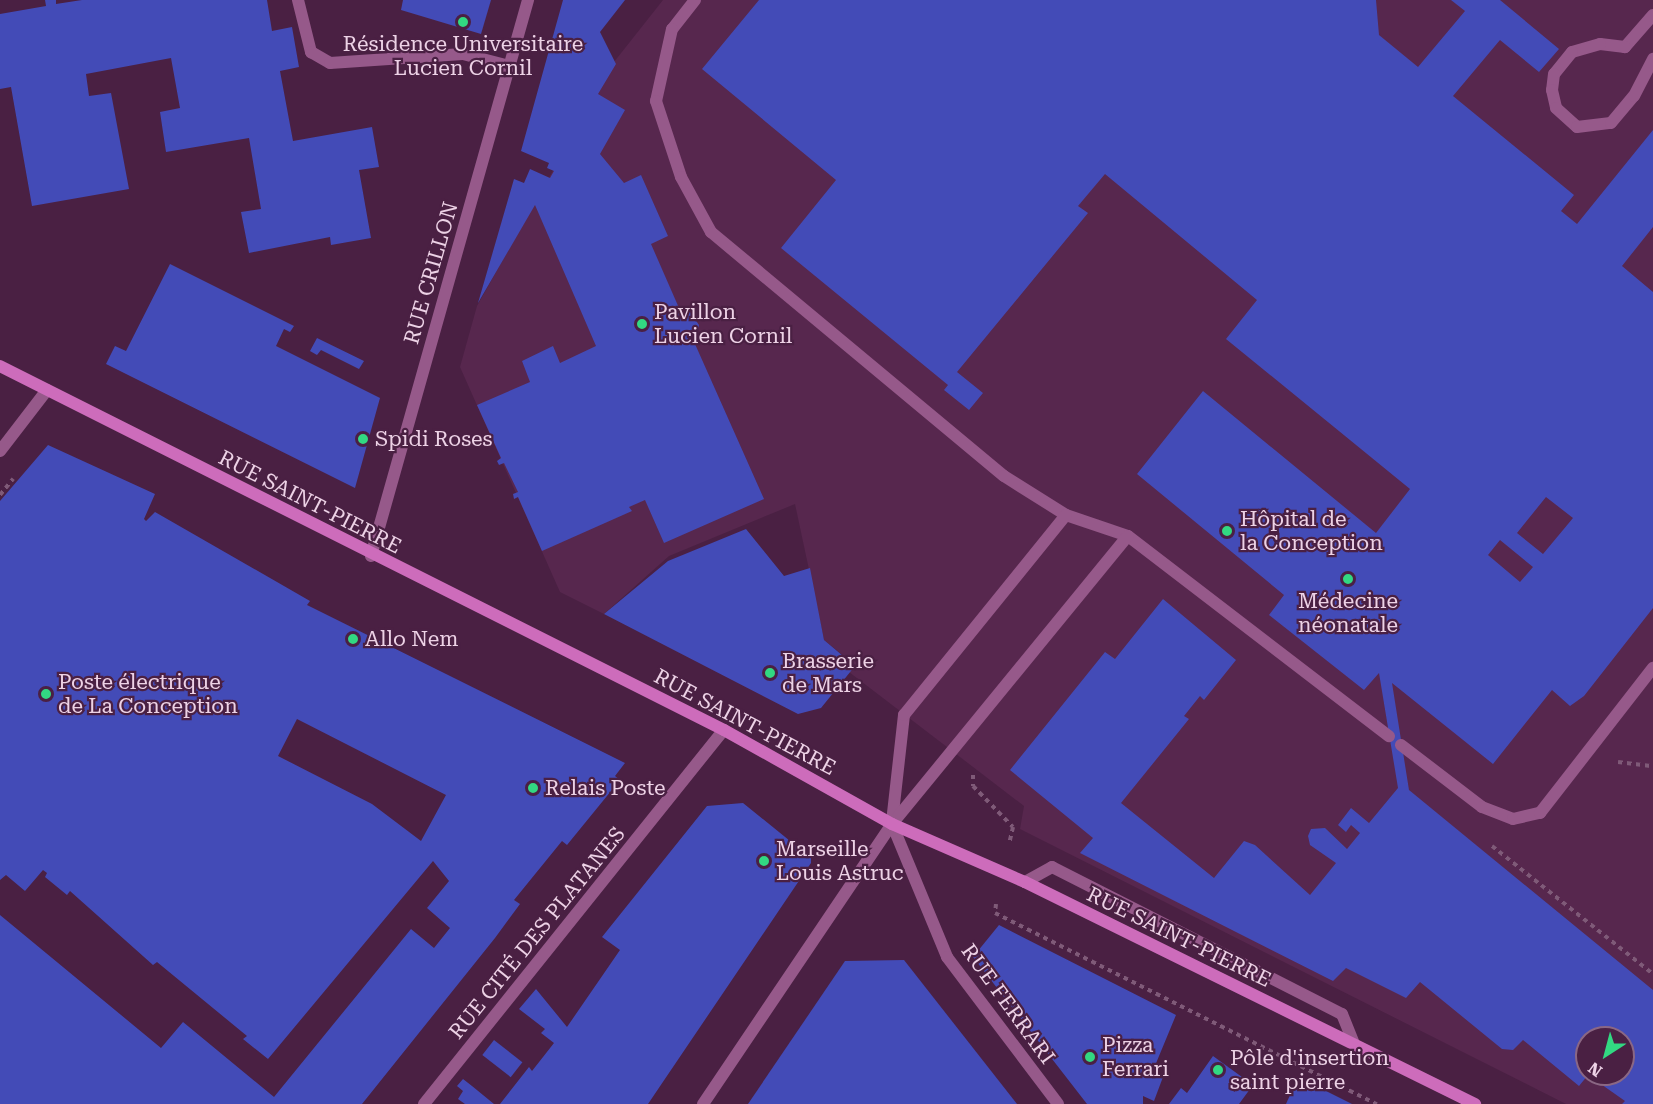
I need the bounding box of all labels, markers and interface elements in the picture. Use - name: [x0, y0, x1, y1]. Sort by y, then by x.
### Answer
- marker: Résidence Universitaire Lucien Cornil: [456, 15, 470, 29]
- place label: Résidence Universitaire Lucien Cornil: [343, 31, 583, 81]
- street label: RUE CRILLON: [399, 199, 463, 347]
- place label: Pavillon Lucien Cornil: [654, 299, 792, 349]
- marker: Pavillon Lucien Cornil: [635, 317, 649, 331]
- place label: Spidi Roses: [375, 426, 493, 452]
- marker: Spidi Roses: [356, 432, 370, 446]
- street label: RUE SAINT-PIERRE: [214, 445, 406, 559]
- place label: Hôpital de la Conception: [1240, 506, 1383, 556]
- marker: Hôpital de la Conception: [1218, 522, 1236, 540]
- marker: Médecine néonatale: [1341, 572, 1355, 586]
- place label: Médecine néonatale: [1298, 588, 1398, 638]
- place label: Allo Nem: [365, 626, 458, 652]
- marker: Allo Nem: [346, 632, 360, 646]
- place label: Brasserie de Mars: [782, 648, 874, 698]
- street label: RUE SAINT-PIERRE: [650, 663, 840, 781]
- marker: Brasserie de Mars: [763, 666, 777, 680]
- place label: Poste électrique de La Conception: [58, 669, 238, 719]
- marker: Poste électrique de La Conception: [39, 687, 53, 701]
- place label: Relais Poste: [545, 775, 666, 801]
- marker: Relais Poste: [526, 781, 540, 795]
- street label: RUE CITÉ DES PLATANES: [444, 822, 630, 1044]
- place label: Marseille Louis Astruc: [776, 836, 903, 886]
- marker: Marseille Louis Astruc: [757, 854, 771, 868]
- street label: RUE SAINT-PIERRE: [1083, 881, 1275, 993]
- street label: RUE FERRARI: [956, 939, 1060, 1069]
- north arrow: [1575, 1026, 1635, 1086]
- place label: Pizza Ferrari: [1102, 1032, 1169, 1082]
- place label: Pôle d'insertion saint pierre: [1230, 1045, 1389, 1095]
- marker: Pizza Ferrari: [1083, 1050, 1097, 1064]
- text: N: [1585, 1058, 1606, 1081]
- marker: Pôle d'insertion saint pierre: [1211, 1063, 1225, 1077]

